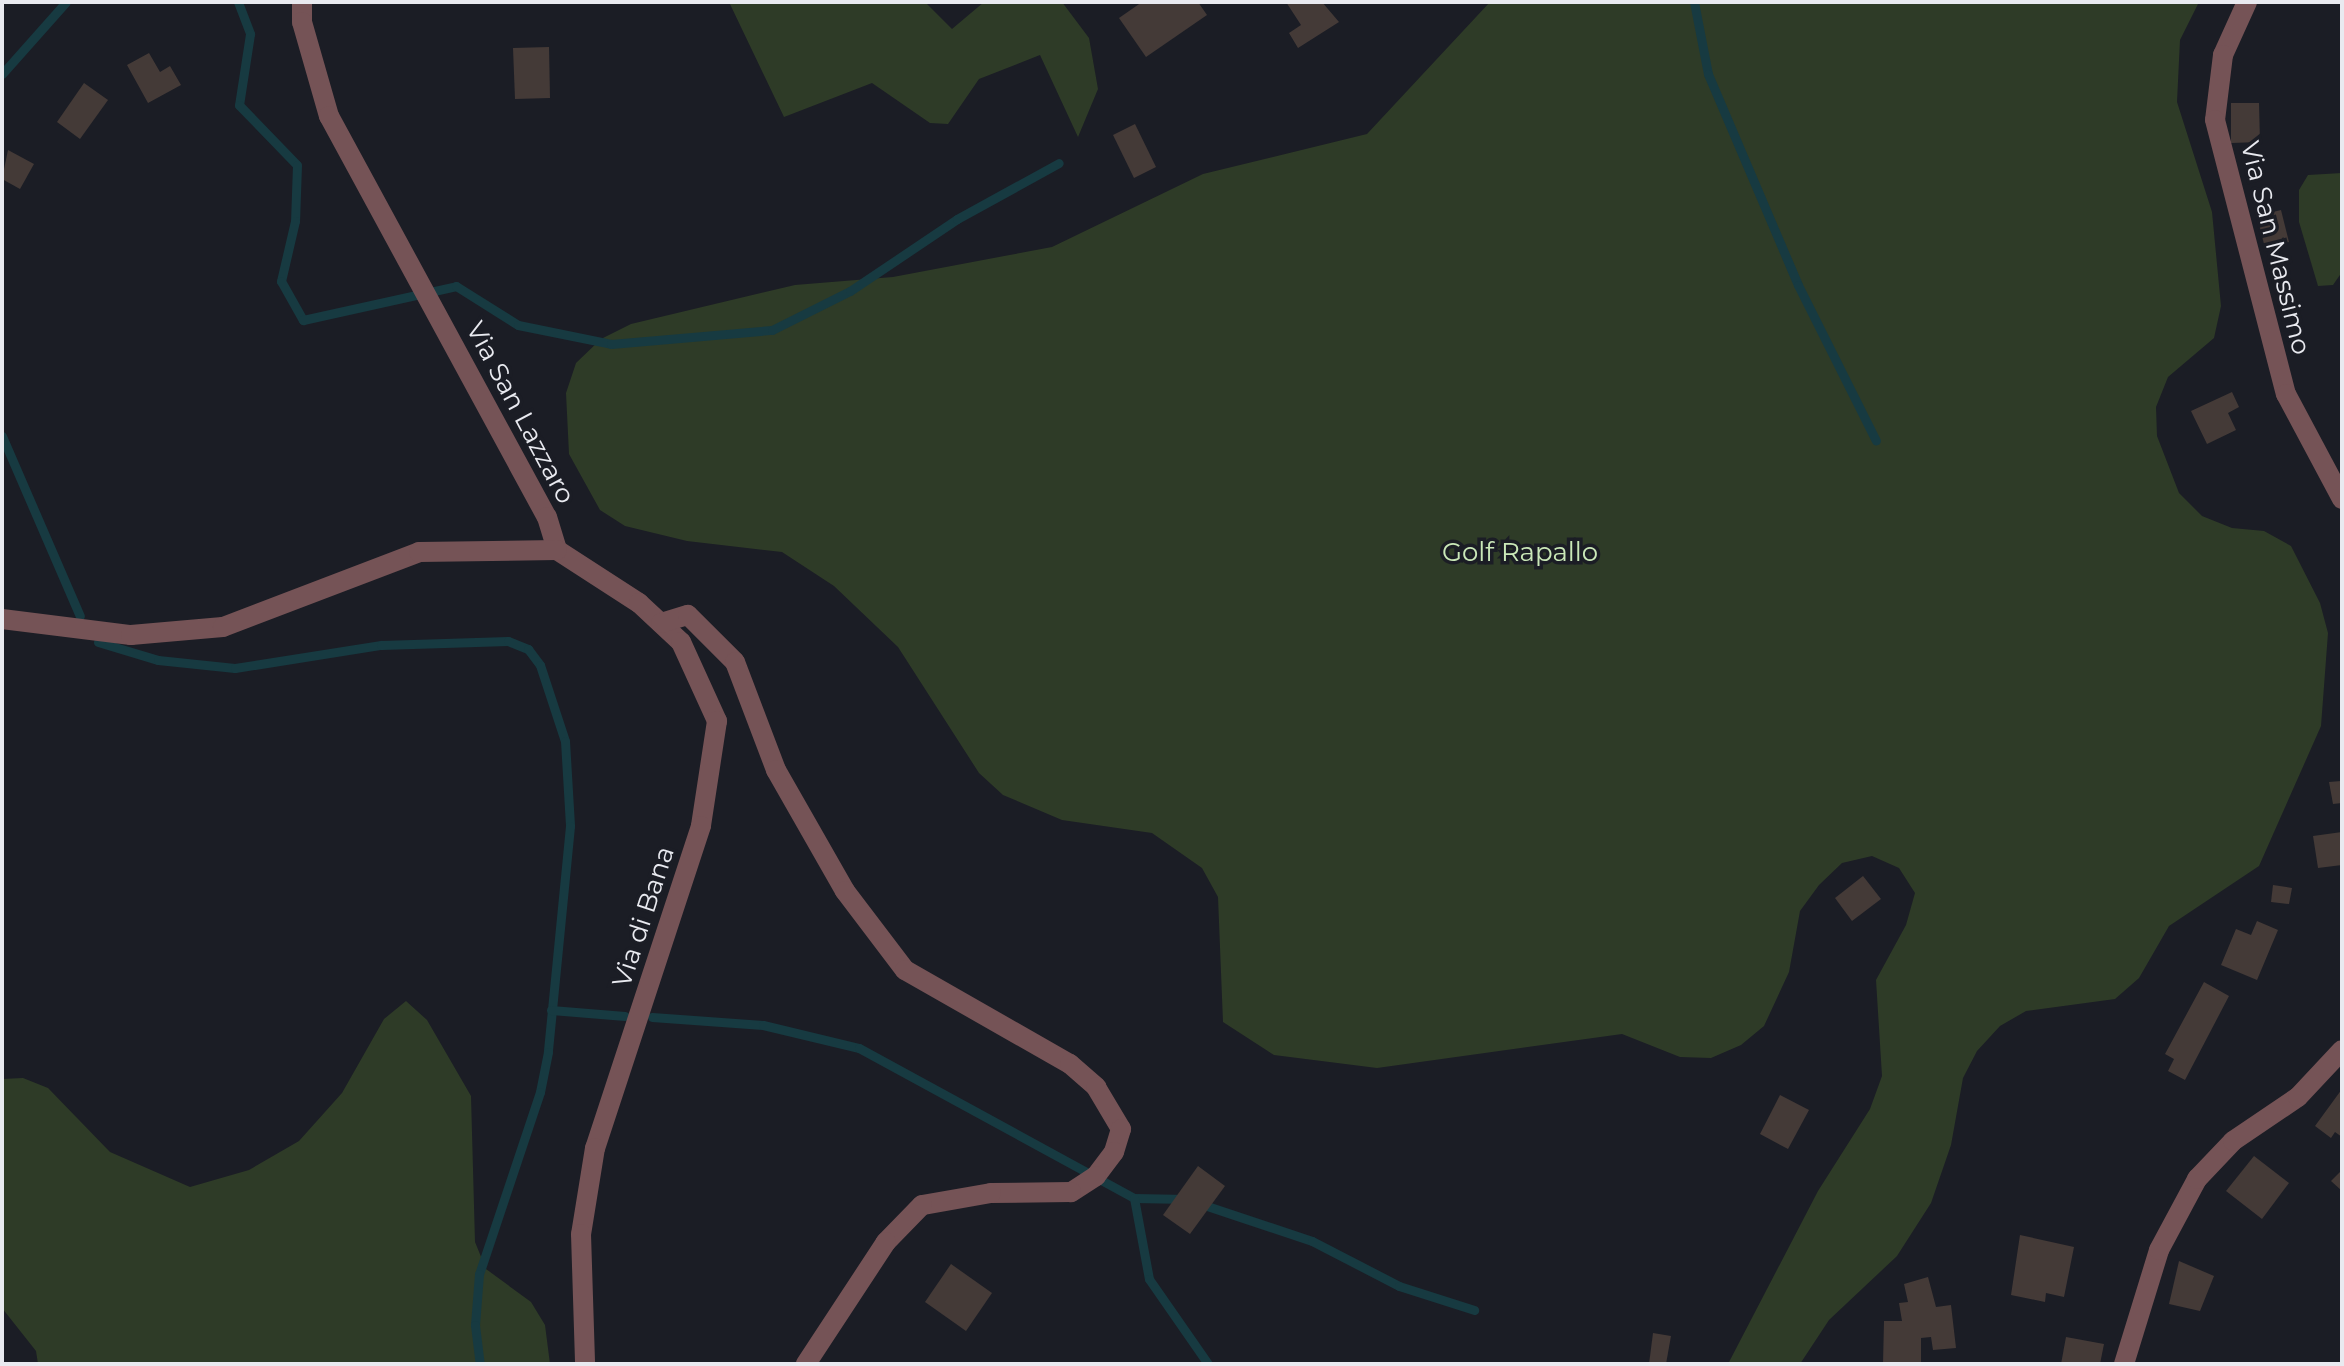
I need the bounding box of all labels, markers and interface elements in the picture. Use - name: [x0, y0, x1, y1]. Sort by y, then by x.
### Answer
- street label: Via San Massimo: [2233, 138, 2317, 358]
- street label: Via San Lazzaro: [459, 317, 581, 509]
- park label: Golf Rapallo: [1442, 537, 1598, 569]
- street label: Via di Bana: [607, 843, 681, 991]

